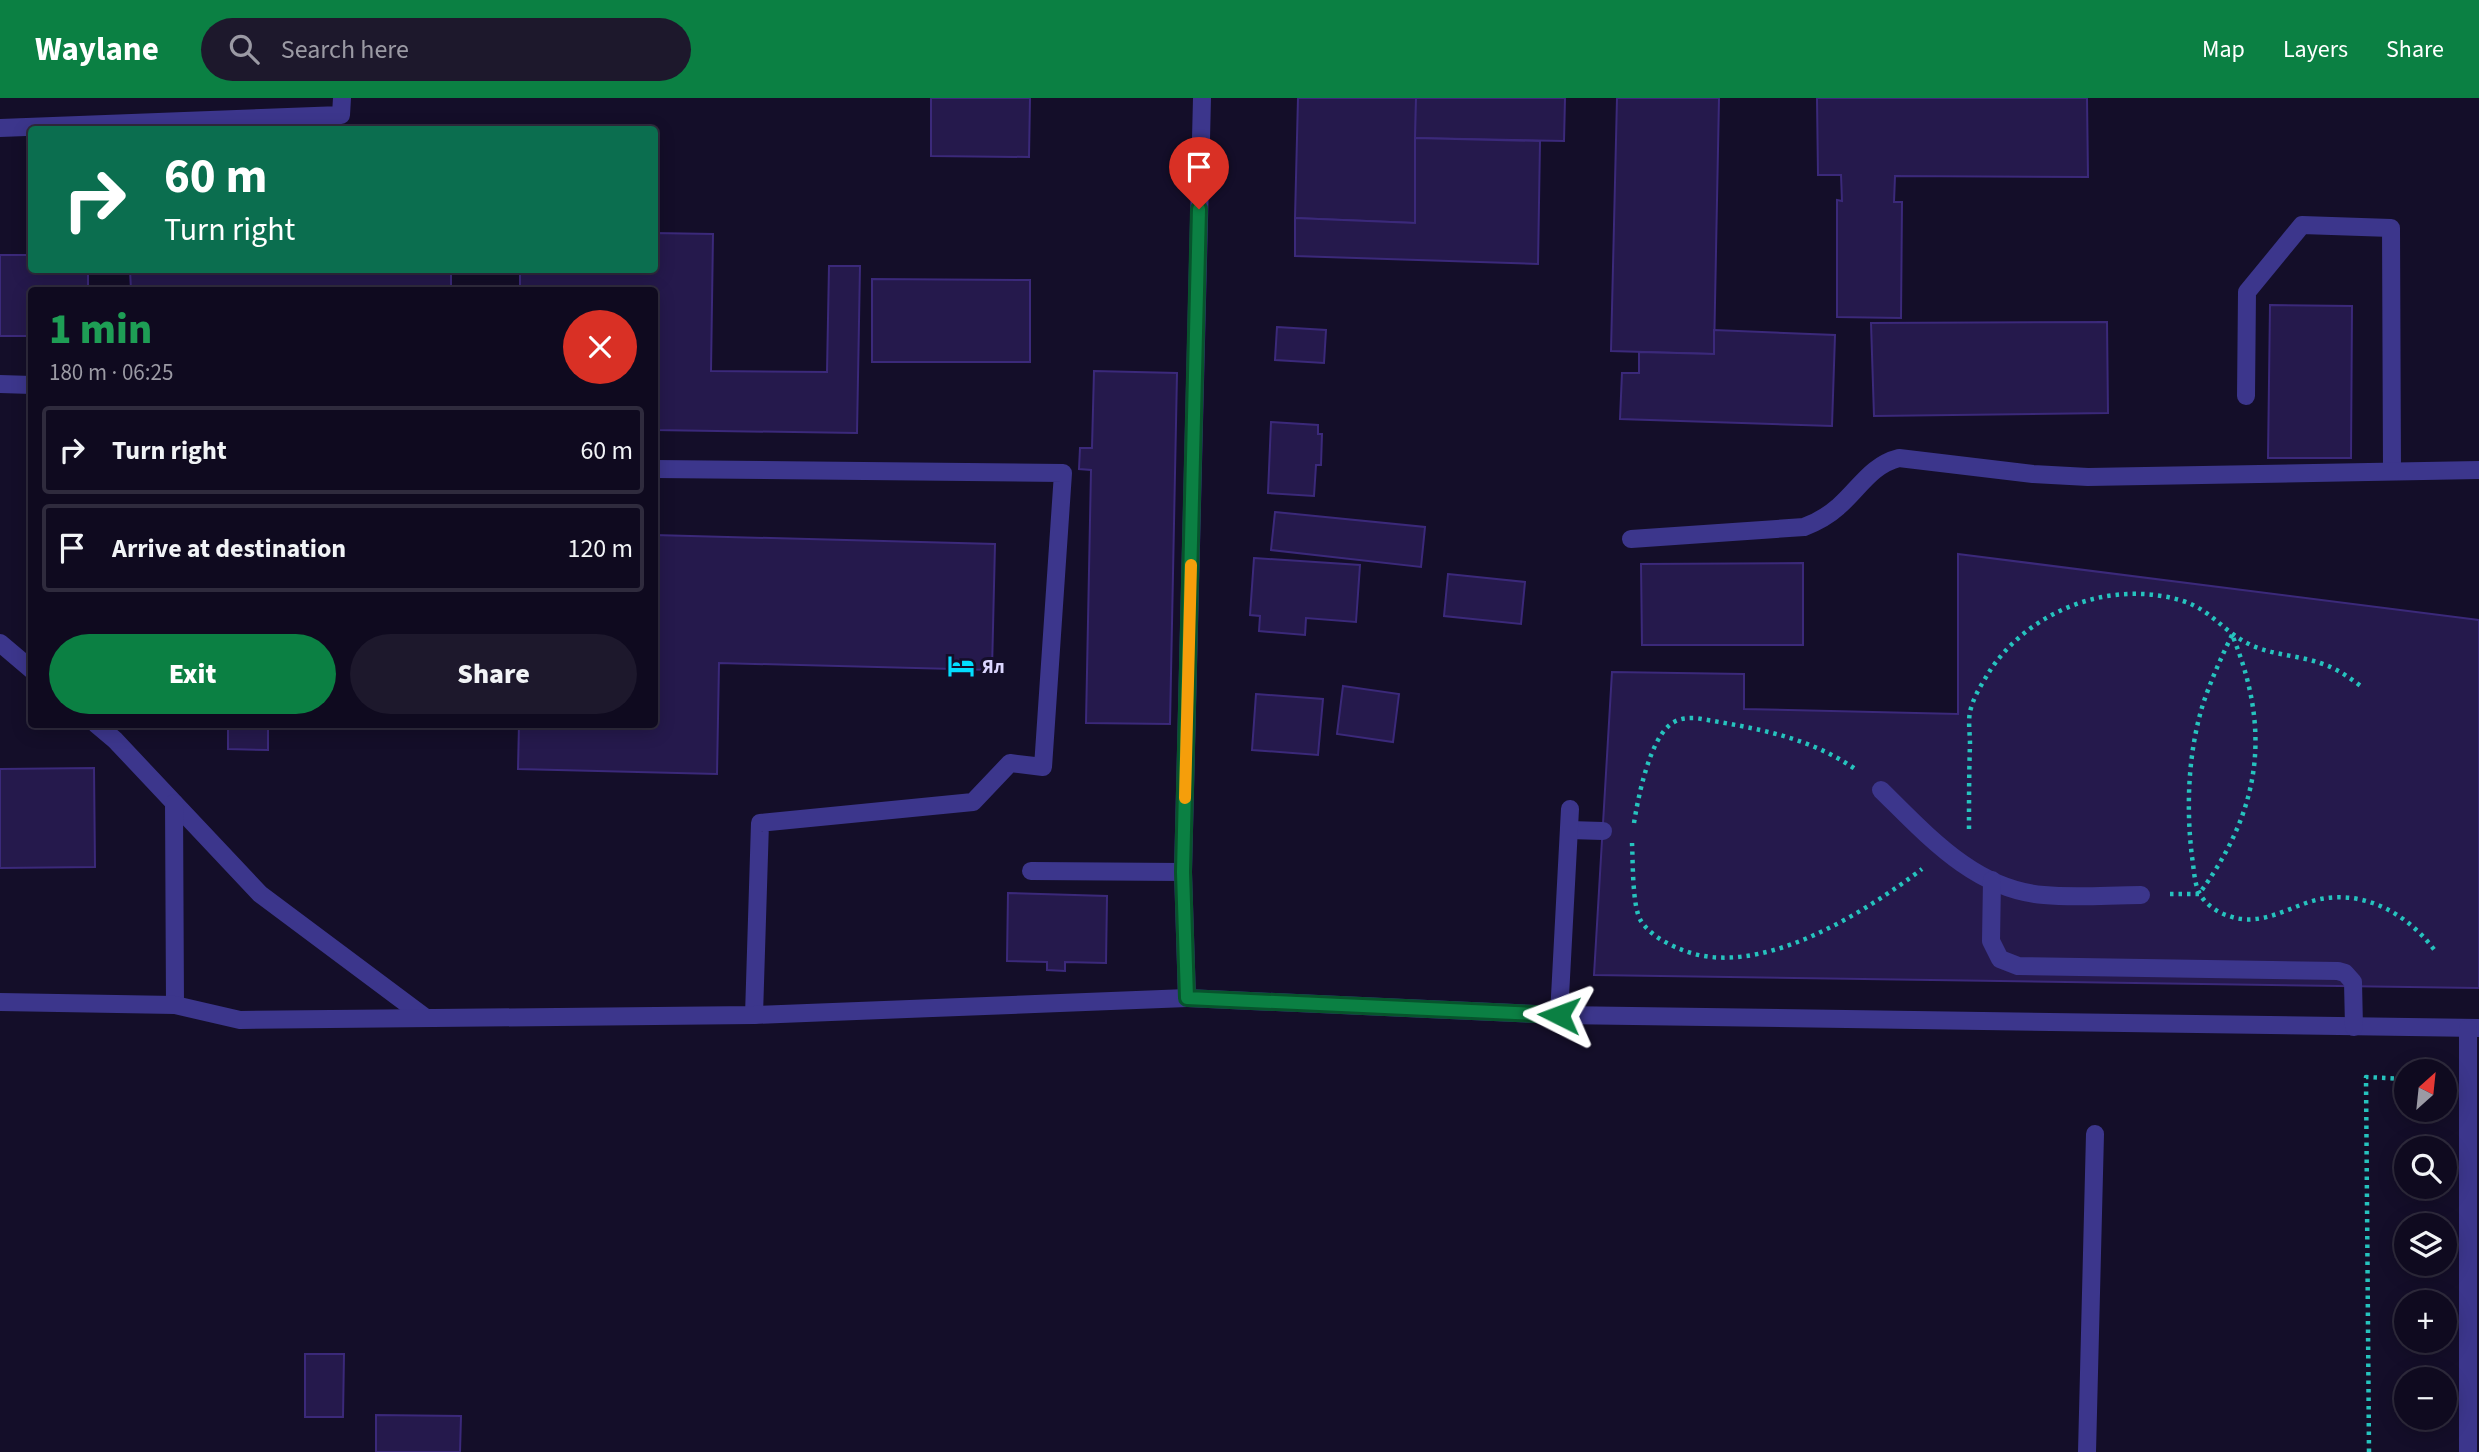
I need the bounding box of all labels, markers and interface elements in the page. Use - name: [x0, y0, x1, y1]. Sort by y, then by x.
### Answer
- search box: [201, 18, 691, 81]
- text: Waylane: [35, 26, 159, 73]
- icon: search: [225, 30, 263, 68]
- text: Search here: [281, 31, 409, 68]
- text: Map: [2202, 32, 2245, 67]
- text: Layers: [2283, 32, 2348, 67]
- text: Share: [2386, 32, 2444, 67]
- pin: [1169, 137, 1229, 209]
- text: 60 m: [164, 142, 268, 212]
- icon: arrive: [1180, 148, 1218, 186]
- icon: right: [49, 154, 140, 245]
- text: Turn right: [164, 207, 295, 253]
- text: 1 min: [49, 300, 152, 360]
- button: close: [563, 310, 637, 384]
- text: 180 m · 06:25: [49, 356, 173, 389]
- icon: right: [53, 431, 91, 469]
- text: Turn right: [112, 432, 227, 469]
- text: 60 m: [580, 432, 633, 469]
- icon: arrive: [53, 529, 91, 567]
- text: Arrive at destination: [112, 530, 346, 567]
- text: 120 m: [567, 530, 633, 567]
- button: Exit: [49, 634, 336, 714]
- button: Share: [350, 634, 637, 714]
- hotel icon: Ял: [946, 651, 976, 681]
- place label: Ял: [982, 654, 1005, 681]
- position arrow: [1522, 978, 1596, 1052]
- north arrow: [2394, 1059, 2457, 1122]
- map controls: [2394, 1059, 2457, 1430]
- button: search: [2394, 1136, 2457, 1199]
- button: layers: [2394, 1213, 2457, 1276]
- button: +: [2394, 1290, 2457, 1353]
- button: −: [2394, 1367, 2457, 1430]

